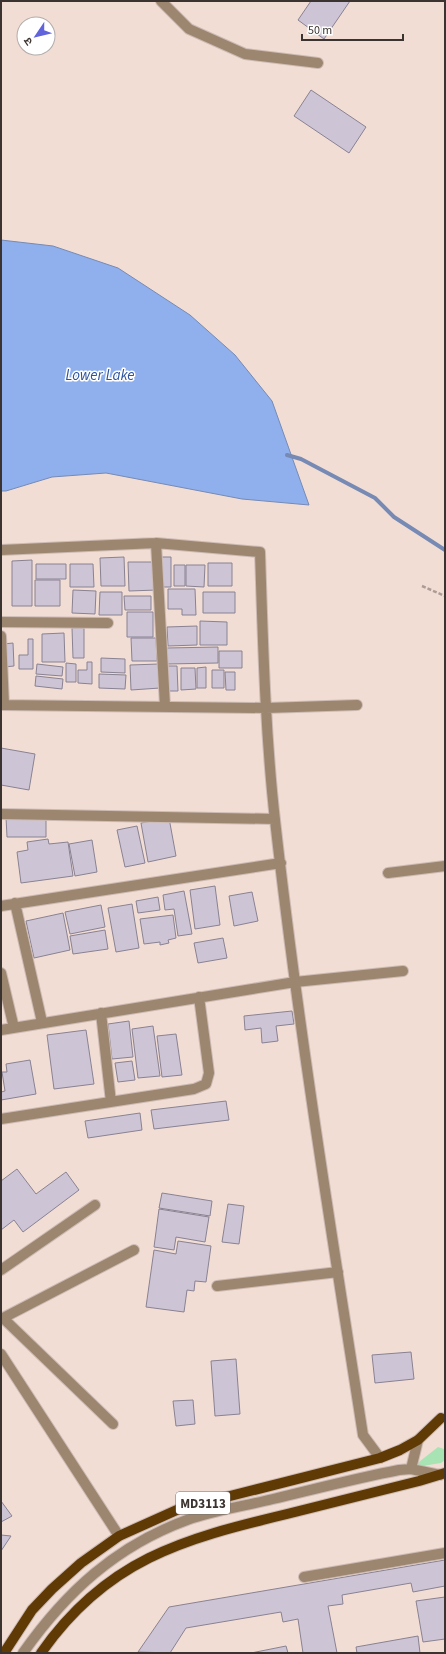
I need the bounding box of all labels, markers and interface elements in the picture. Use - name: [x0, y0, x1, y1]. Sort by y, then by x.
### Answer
- north arrow: [16, 16, 56, 56]
- scale bar: [302, 16, 403, 42]
- text: 50 m: [308, 22, 332, 39]
- text: उ: [20, 34, 36, 48]
- water label: Lower Lake: [65, 365, 135, 386]
- road number: MD3113: [176, 1492, 230, 1514]

